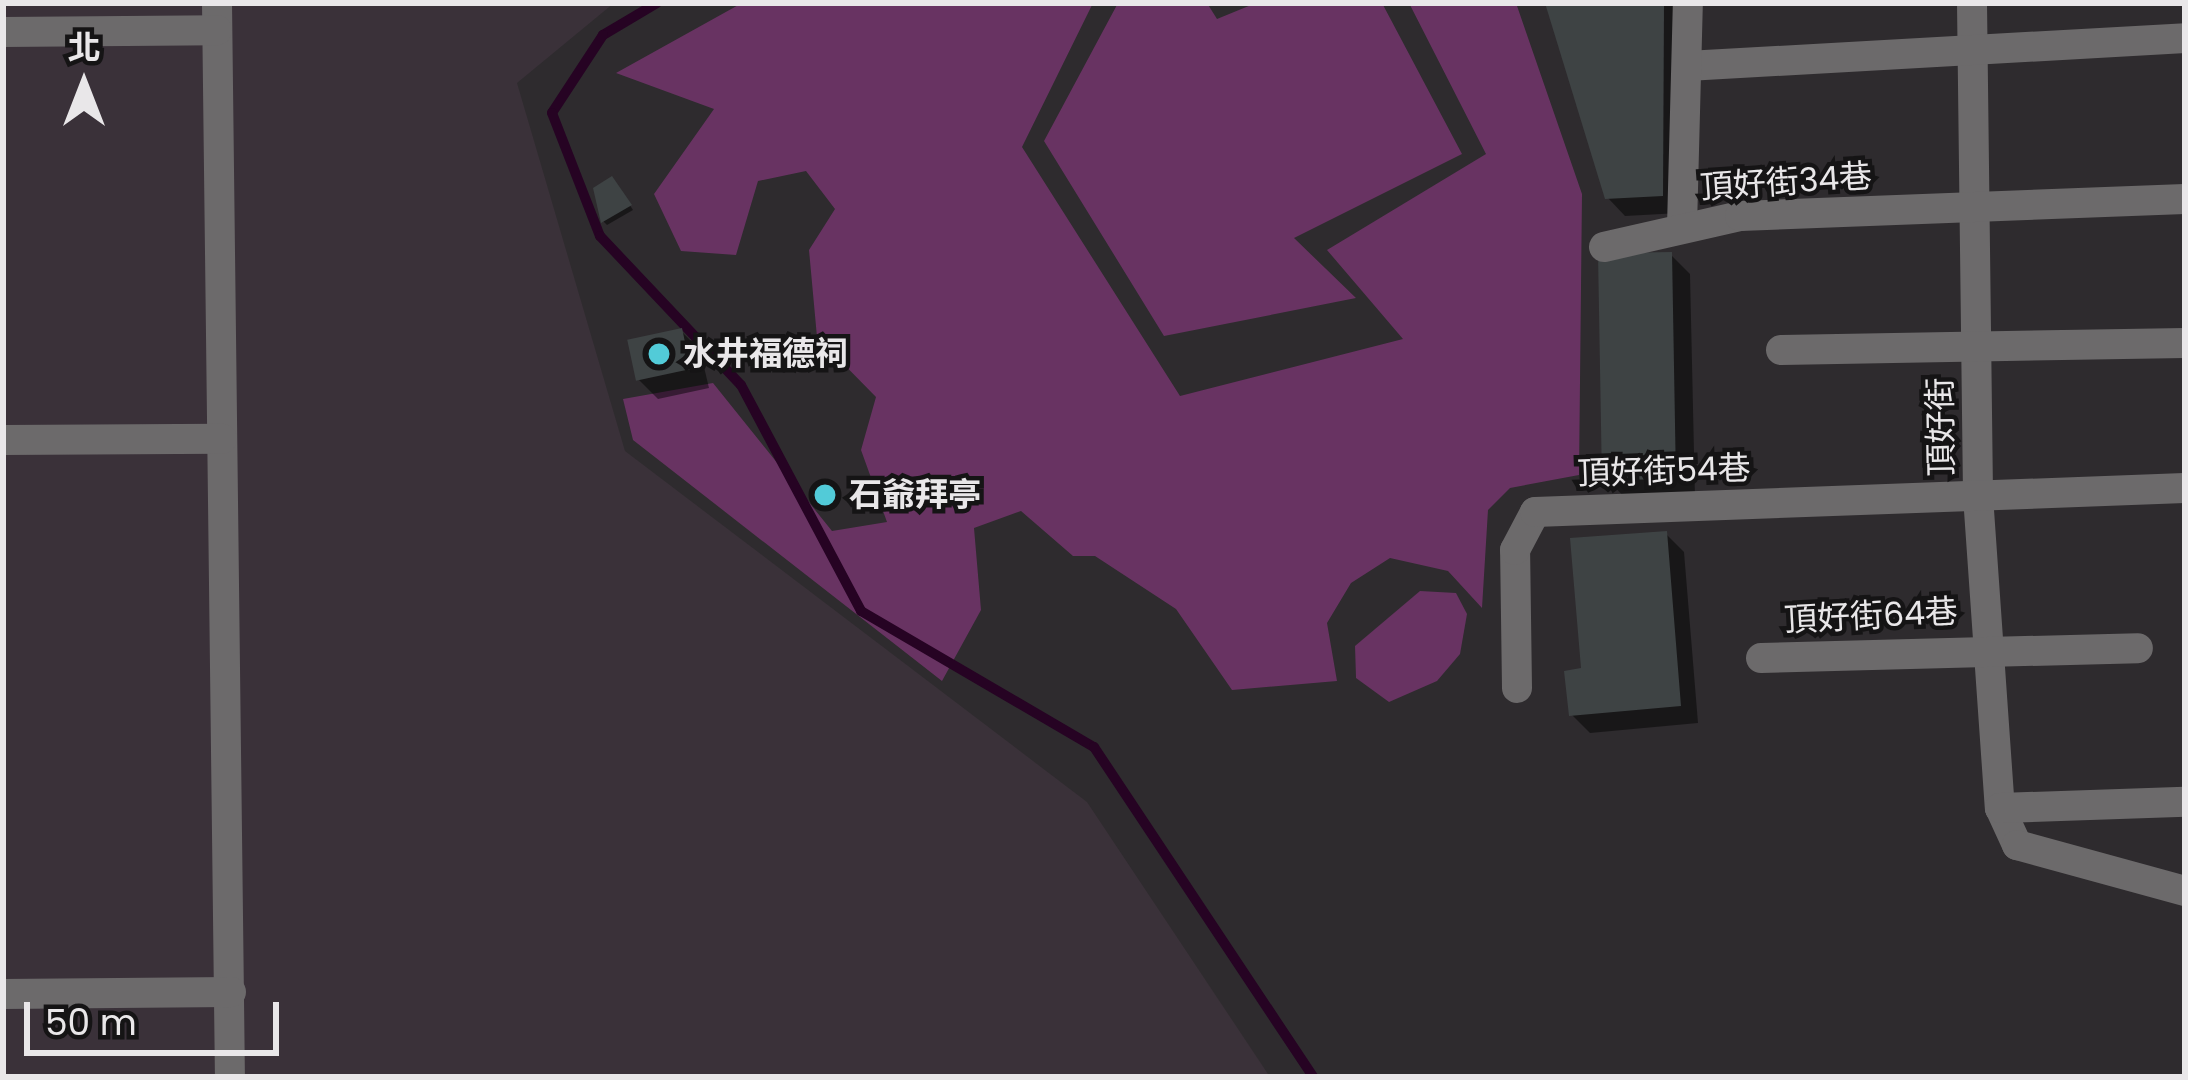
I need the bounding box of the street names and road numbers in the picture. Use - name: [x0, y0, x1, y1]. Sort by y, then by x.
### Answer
- street label: 頂好街34巷: [1699, 156, 1873, 208]
- street label: 頂好街: [1920, 377, 1962, 477]
- street label: 頂好街54巷: [1577, 448, 1751, 494]
- street label: 頂好街64巷: [1783, 592, 1959, 640]

